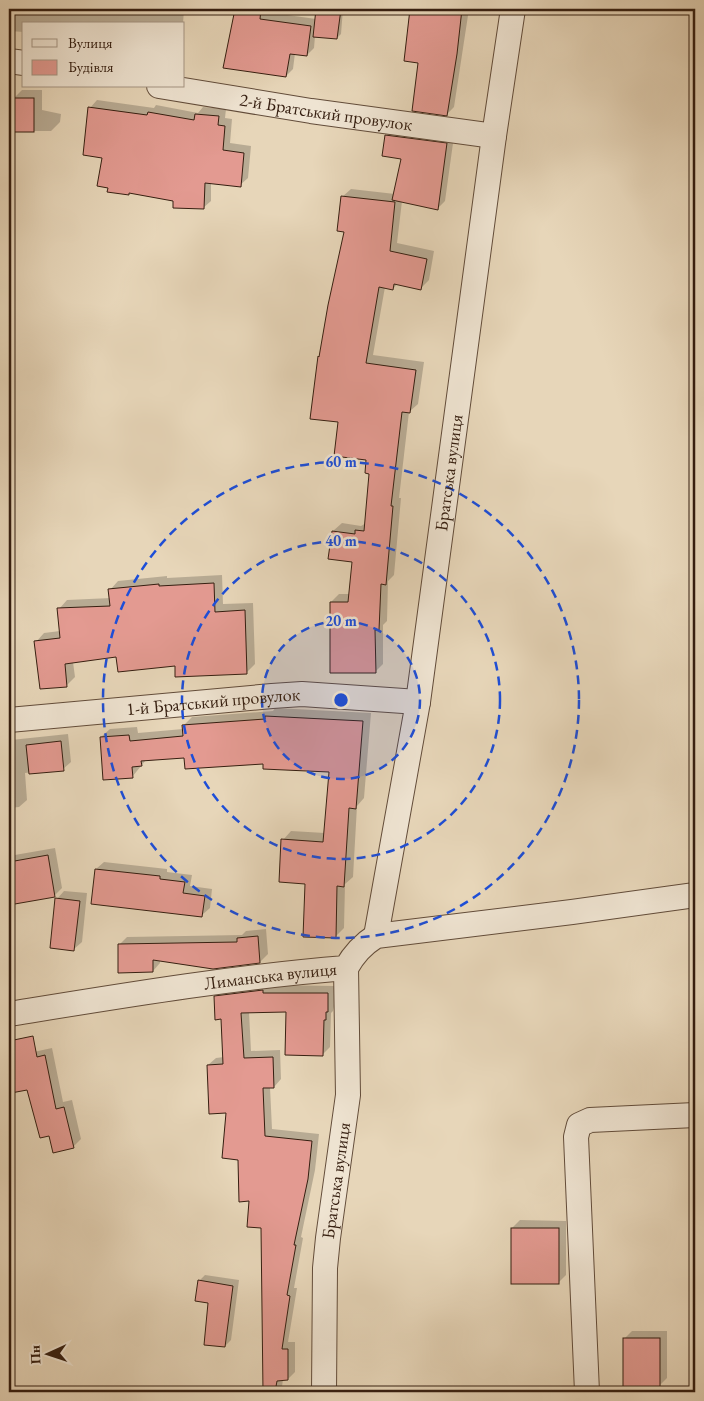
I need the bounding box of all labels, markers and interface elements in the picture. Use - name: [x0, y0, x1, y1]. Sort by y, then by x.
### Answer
- legend: [22, 22, 185, 88]
- text: Вулиця: [68, 33, 113, 52]
- text: Будівля: [68, 57, 114, 76]
- street label: 2-й Братський провулок: [238, 87, 414, 136]
- street label: Братська вулиця: [429, 413, 468, 533]
- text: 60 m: [325, 452, 357, 471]
- text: 40 m: [325, 531, 357, 550]
- text: 20 m: [325, 611, 357, 630]
- street label: 1-й Братський провулок: [125, 682, 301, 720]
- centre of rings: [332, 691, 350, 709]
- street label: Лиманська вулиця: [202, 957, 338, 995]
- street label: Братська вулиця: [316, 1121, 355, 1241]
- north arrow: [22, 1328, 72, 1378]
- text: Пн: [26, 1345, 45, 1365]

